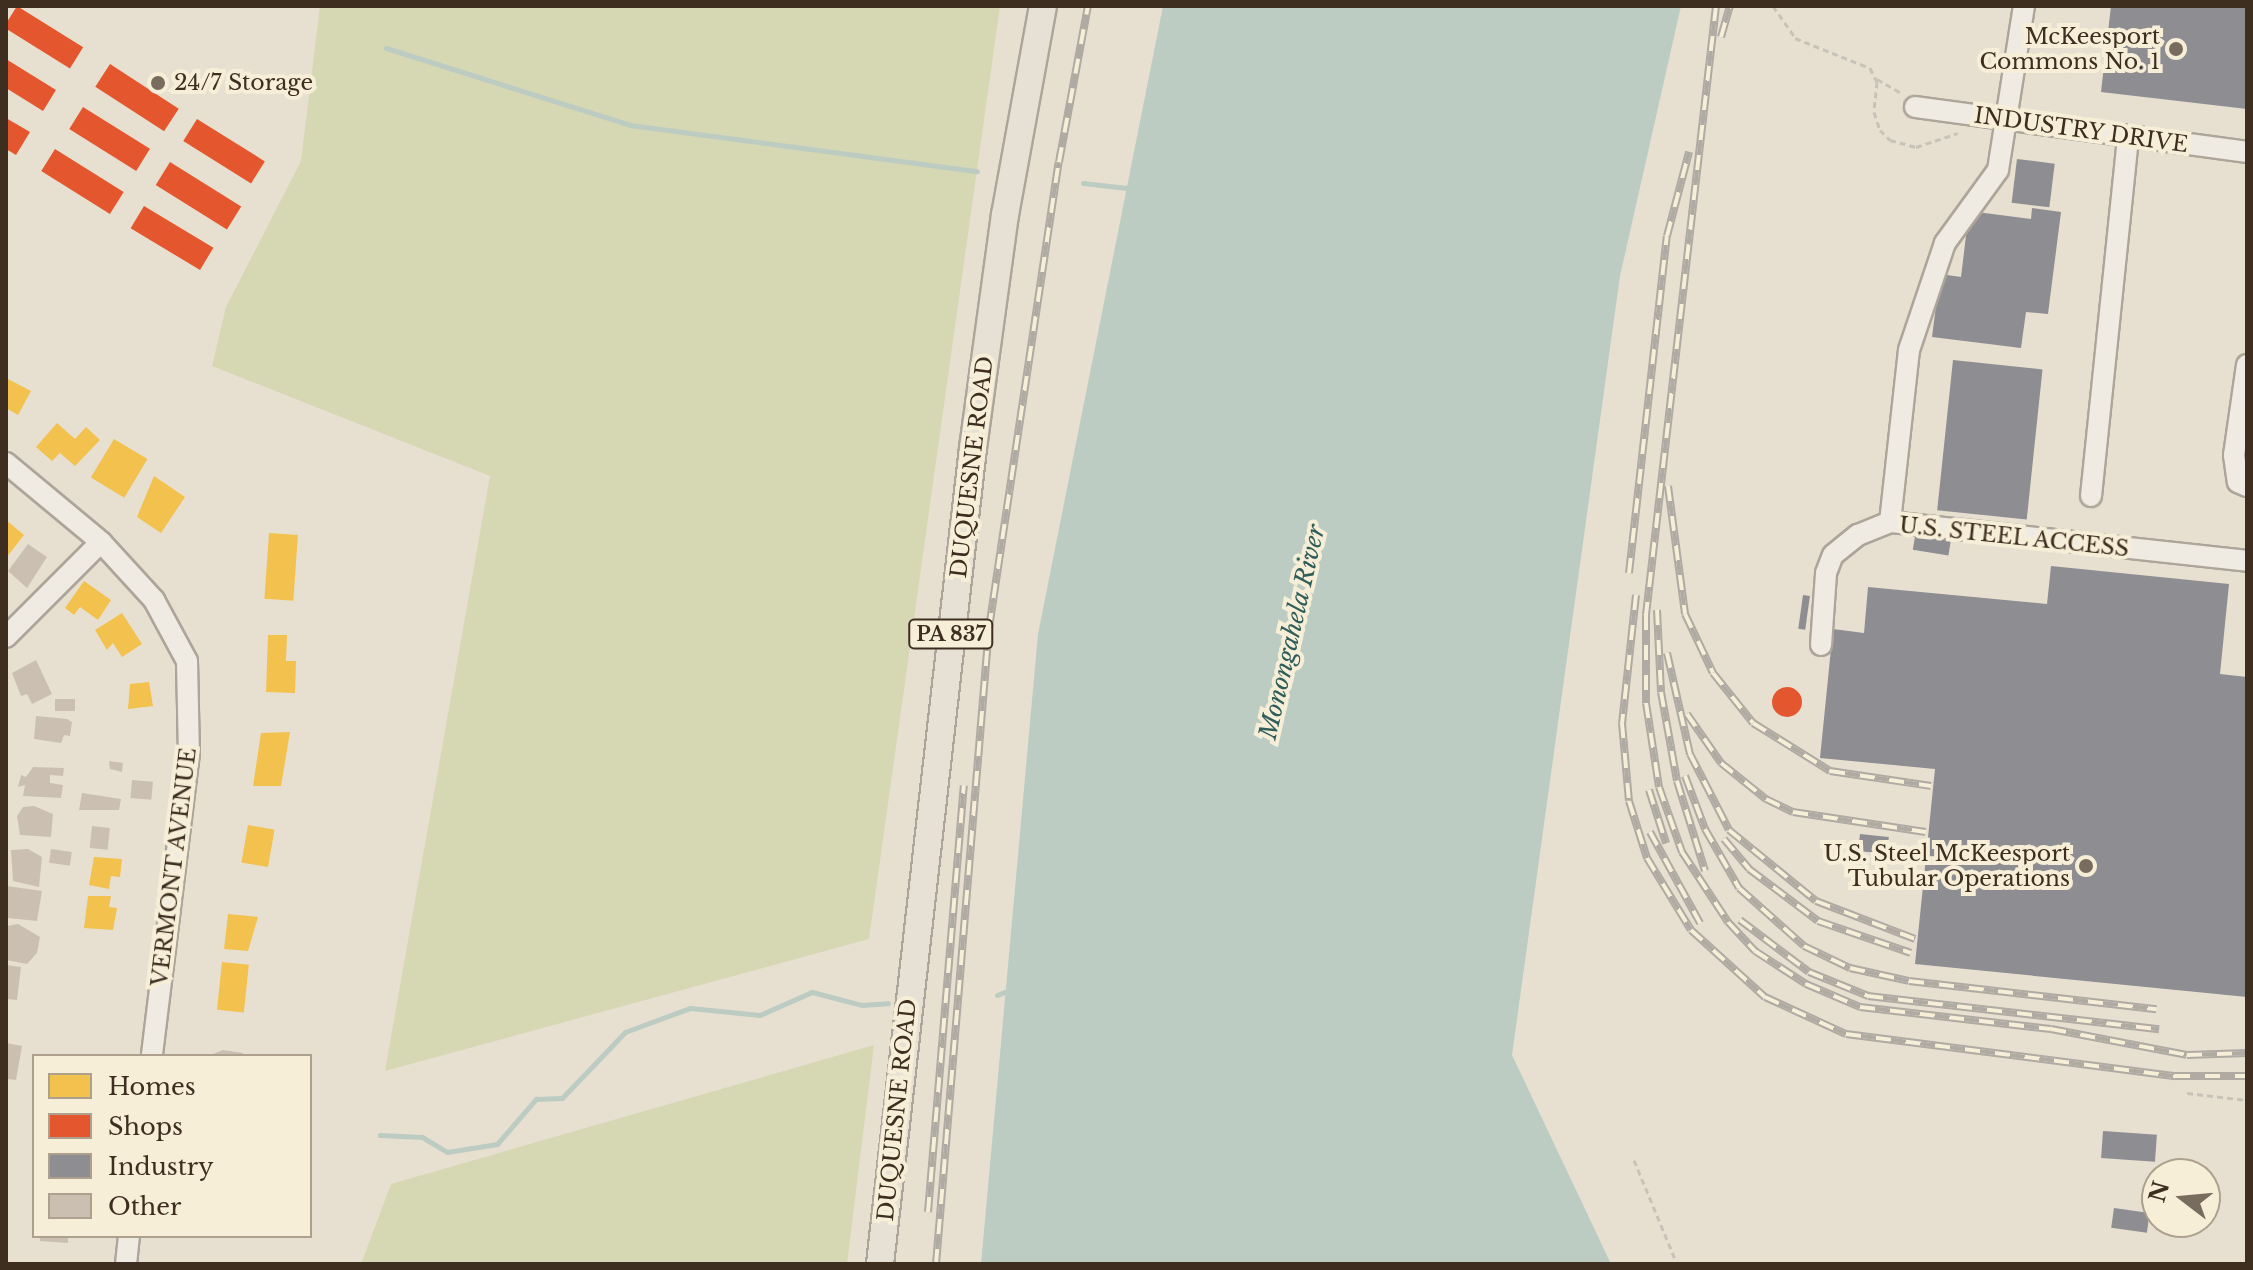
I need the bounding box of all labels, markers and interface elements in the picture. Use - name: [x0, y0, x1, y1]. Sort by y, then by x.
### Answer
- place label: McKeesport Commons No. 1: [1979, 23, 2160, 74]
- marker: McKeesport Commons No. 1: [2167, 40, 2185, 58]
- place label: 24/7 Storage: [174, 70, 313, 96]
- marker: 24/7 Storage: [149, 74, 167, 92]
- street label: INDUSTRY DRIVE: [1972, 102, 2190, 158]
- street label: DUQUESNE ROAD: [945, 355, 999, 579]
- street label: U.S. STEEL ACCESS: [1897, 512, 2131, 562]
- water label: Monongahela River: [1253, 522, 1331, 742]
- road number: PA 837: [907, 618, 995, 650]
- street label: VERMONT AVENUE: [146, 745, 202, 989]
- place label: U.S. Steel McKeesport Tubular Operations: [1823, 840, 2070, 892]
- marker: U.S. Steel McKeesport Tubular Operations: [2077, 857, 2095, 875]
- street label: DUQUESNE ROAD: [872, 998, 922, 1222]
- legend: [32, 1054, 312, 1238]
- text: Homes: [108, 1072, 196, 1101]
- text: Shops: [108, 1112, 183, 1141]
- text: Industry: [108, 1152, 214, 1181]
- north arrow: [2141, 1158, 2221, 1238]
- text: N: [2144, 1178, 2175, 1205]
- text: Other: [108, 1192, 182, 1221]

